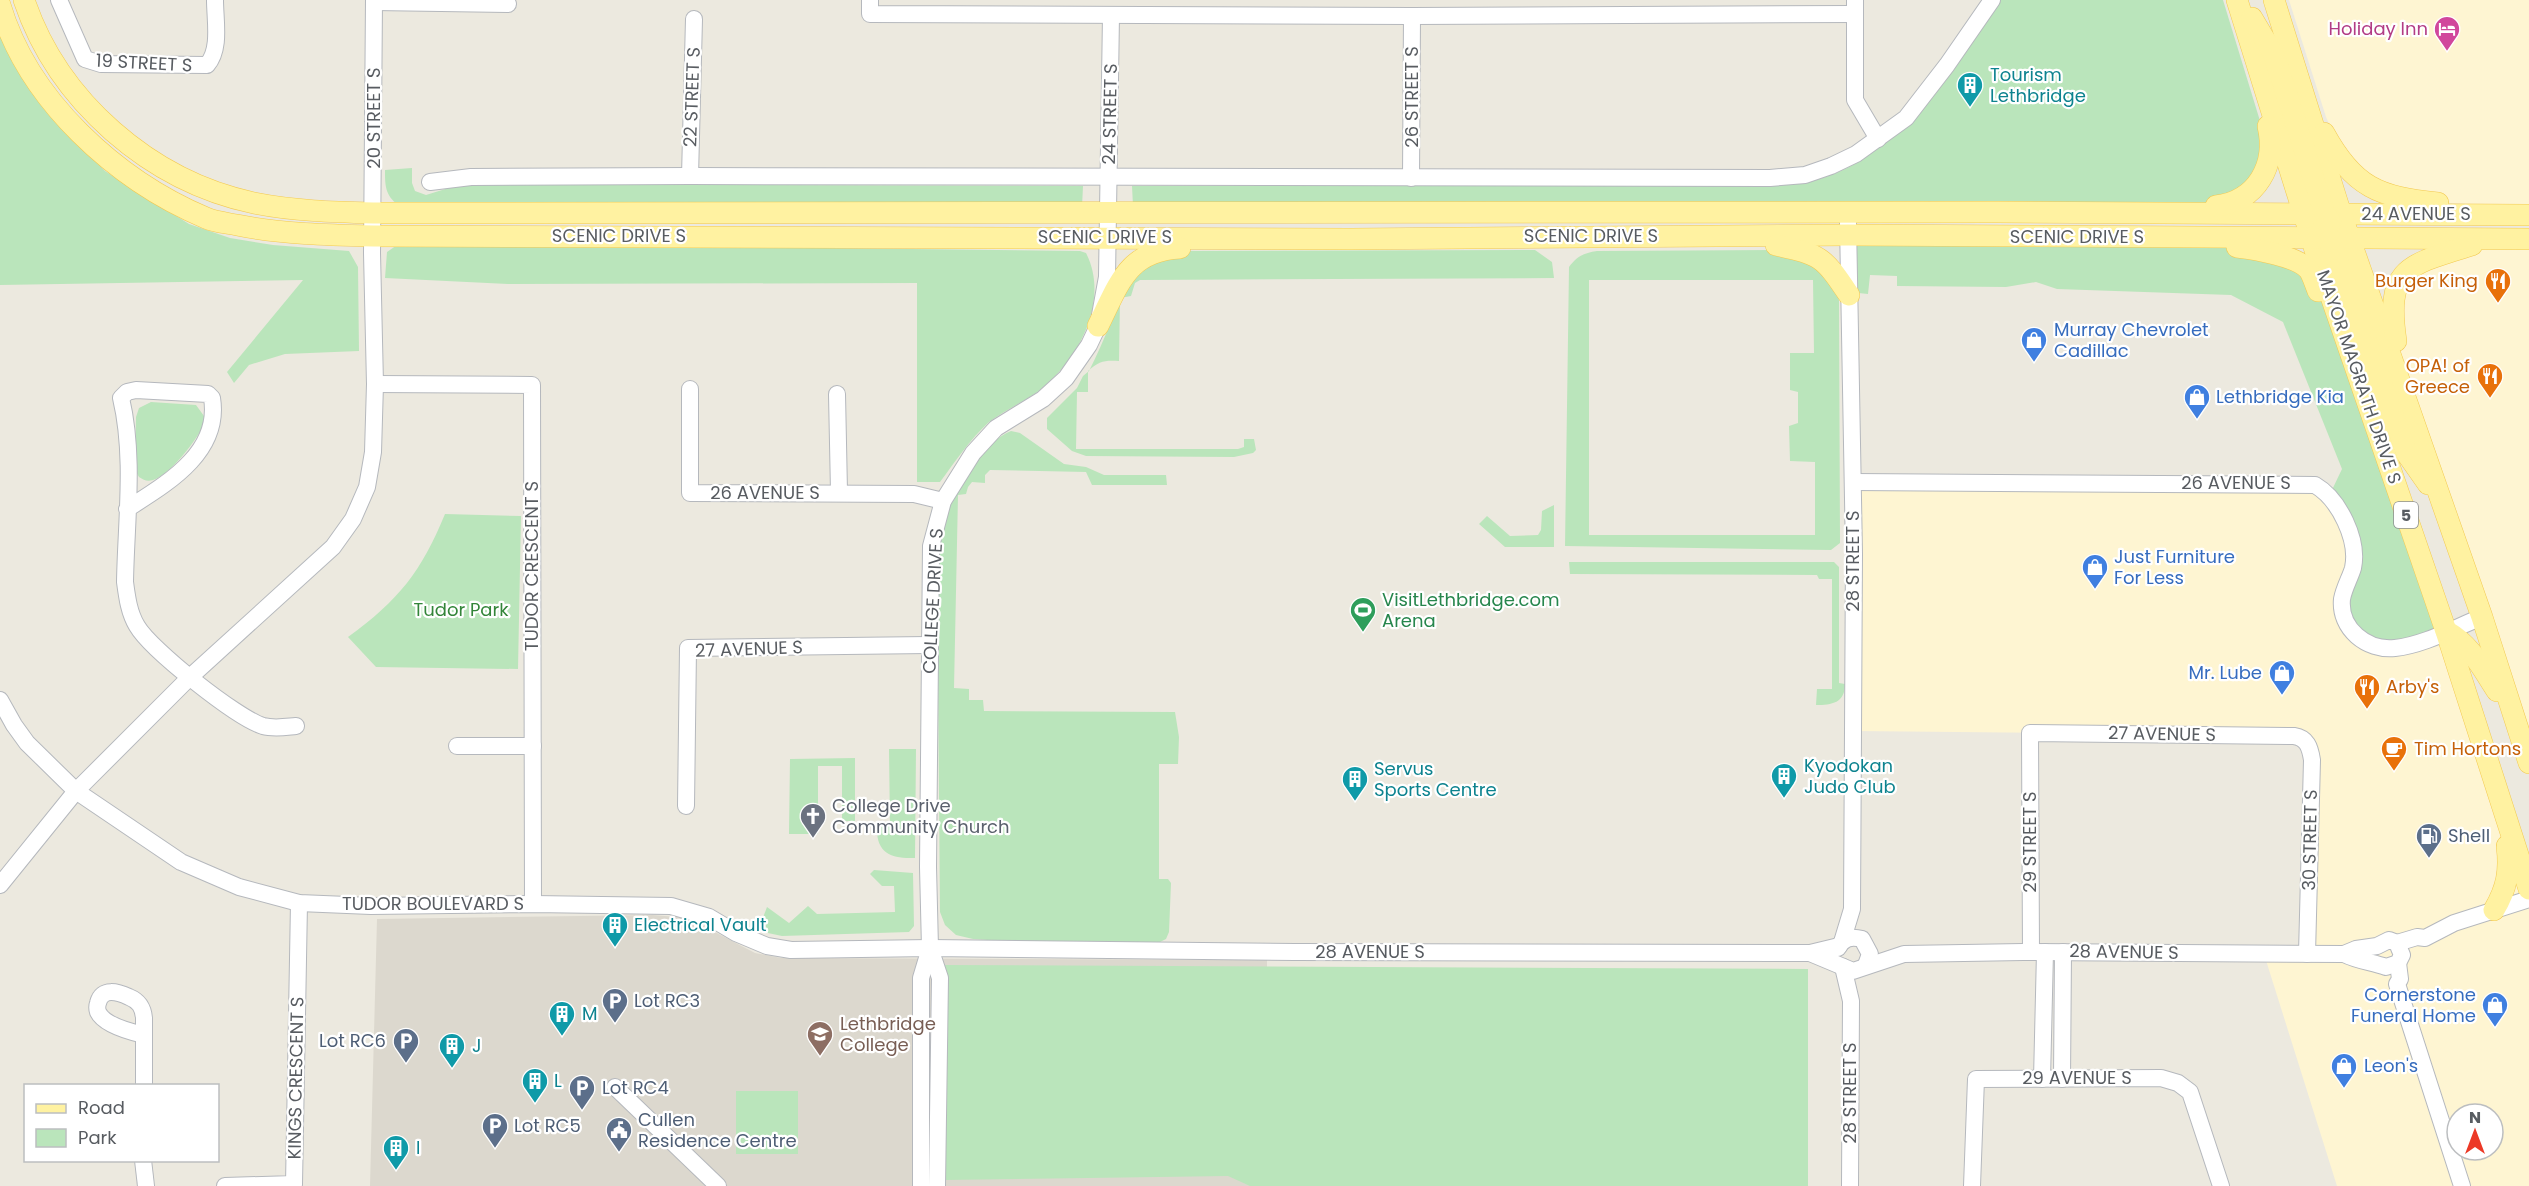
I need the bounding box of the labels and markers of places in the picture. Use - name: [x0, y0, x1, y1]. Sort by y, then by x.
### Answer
- hotel icon: Holiday Inn: [2432, 14, 2462, 52]
- place label: Holiday Inn: [2328, 16, 2428, 41]
- place label: Tourism Lethbridge: [1990, 62, 2086, 108]
- building icon: Tourism Lethbridge: [1955, 70, 1985, 108]
- restaurant icon: Burger King: [2483, 266, 2513, 304]
- place label: Burger King: [2375, 268, 2478, 293]
- place label: Murray Chevrolet Cadillac: [2054, 317, 2209, 363]
- shop icon: Murray Chevrolet Cadillac: [2019, 325, 2049, 363]
- place label: OPA! of Greece: [2405, 353, 2470, 399]
- restaurant icon: OPA! of Greece: [2475, 361, 2505, 399]
- shop icon: Lethbridge Kia: [2182, 382, 2212, 420]
- place label: Lethbridge Kia: [2216, 384, 2344, 409]
- place label: Just Furniture For Less: [2114, 544, 2235, 590]
- shop icon: Just Furniture For Less: [2080, 552, 2110, 590]
- place label: VisitLethbridge.com Arena: [1382, 587, 1560, 633]
- sports icon: VisitLethbridge.com Arena: [1348, 595, 1378, 633]
- shop icon: Mr. Lube: [2267, 658, 2297, 696]
- place label: Mr. Lube: [2189, 660, 2262, 685]
- restaurant icon: Arby's: [2352, 672, 2382, 710]
- place label: Arby's: [2386, 674, 2439, 699]
- cafe icon: Tim Hortons: [2379, 734, 2409, 772]
- place label: Tim Hortons: [2414, 736, 2521, 761]
- place label: Kyodokan Judo Club: [1804, 753, 1896, 799]
- place label: Servus Sports Centre: [1374, 756, 1497, 802]
- building icon: Kyodokan Judo Club: [1769, 761, 1799, 799]
- building icon: Servus Sports Centre: [1340, 764, 1370, 802]
- place label: College Drive Community Church: [832, 793, 1010, 839]
- church icon: College Drive Community Church: [798, 801, 828, 839]
- fuel station icon: Shell: [2414, 821, 2444, 859]
- place label: Shell: [2448, 823, 2490, 848]
- building icon: Electrical Vault: [600, 910, 630, 948]
- place label: Electrical Vault: [634, 912, 767, 937]
- place label: Cornerstone Funeral Home: [2351, 982, 2476, 1028]
- parking icon: Lot RC3: [600, 986, 630, 1024]
- place label: Lot RC3: [634, 988, 700, 1013]
- shop icon: Cornerstone Funeral Home: [2480, 990, 2510, 1028]
- building icon: M: [547, 999, 577, 1037]
- place label: M: [582, 1001, 598, 1026]
- place label: Lethbridge College: [840, 1011, 936, 1057]
- school or university icon: Lethbridge College: [805, 1019, 835, 1057]
- parking icon: Lot RC6: [391, 1026, 421, 1064]
- place label: Lot RC6: [319, 1028, 386, 1053]
- building icon: J: [437, 1031, 467, 1069]
- place label: J: [472, 1033, 482, 1058]
- shop icon: Leon's: [2329, 1051, 2359, 1089]
- place label: Leon's: [2364, 1053, 2418, 1078]
- building icon: L: [520, 1066, 550, 1104]
- place label: L: [554, 1068, 562, 1093]
- parking icon: Lot RC4: [567, 1073, 597, 1111]
- place label: Lot RC4: [602, 1075, 669, 1100]
- place label: Cullen Residence Centre: [638, 1107, 797, 1153]
- parking icon: Lot RC5: [480, 1111, 510, 1149]
- place label: Lot RC5: [514, 1113, 581, 1138]
- public building icon: Cullen Residence Centre: [604, 1115, 634, 1153]
- building icon: I: [381, 1133, 411, 1171]
- place label: I: [416, 1135, 420, 1160]

